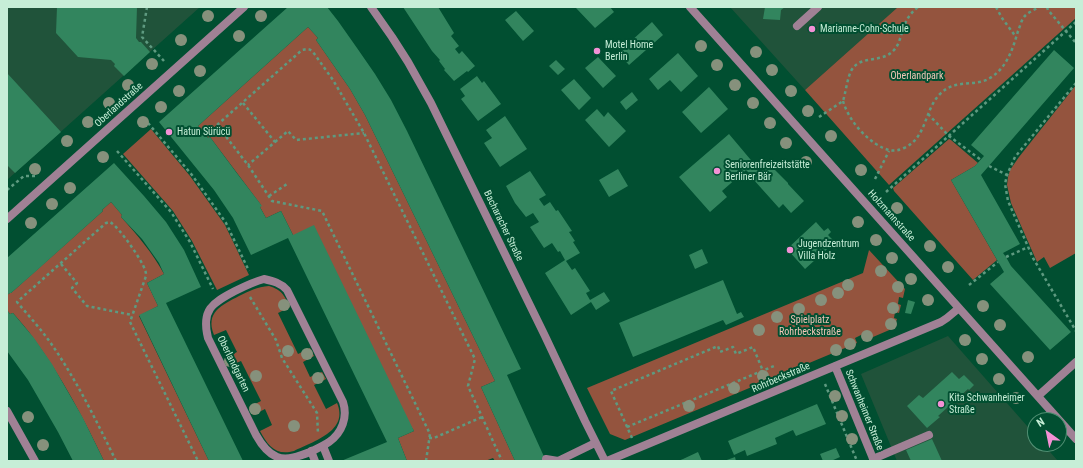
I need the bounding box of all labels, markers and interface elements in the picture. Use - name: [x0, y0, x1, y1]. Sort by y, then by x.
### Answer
- place label: Marianne-Cohn-Schule: [820, 23, 909, 35]
- marker: Marianne-Cohn-Schule: [807, 24, 817, 34]
- place label: Motel Home Berlin: [605, 39, 653, 62]
- marker: Motel Home Berlin: [592, 46, 602, 56]
- park label: Oberlandpark: [891, 70, 943, 82]
- street label: Oberlandstraße: [92, 80, 146, 130]
- place label: Hatun Sürücü: [177, 126, 230, 138]
- marker: Hatun Sürücü: [164, 127, 174, 137]
- place label: Seniorenfreizeitstätte Berliner Bär: [725, 159, 810, 182]
- marker: Seniorenfreizeitstätte Berliner Bär: [712, 166, 722, 176]
- street label: Holzmannstraße: [865, 188, 917, 244]
- street label: Bacharacher Straße: [481, 189, 525, 263]
- place label: Jugendzentrum Villa Holz: [798, 238, 859, 262]
- marker: Jugendzentrum Villa Holz: [785, 245, 795, 255]
- park label: Spielplatz Rohrbeckstraße: [779, 314, 841, 338]
- street label: Oberlandgarten: [214, 334, 252, 394]
- street label: Rohrbeckstraße: [750, 360, 812, 396]
- street label: Schwanheimer Straße: [842, 368, 886, 452]
- place label: Kita Schwanheimer Straße: [949, 392, 1025, 416]
- marker: Kita Schwanheimer Straße: [936, 399, 946, 409]
- north arrow: [1027, 412, 1067, 452]
- text: N: [1034, 415, 1047, 430]

